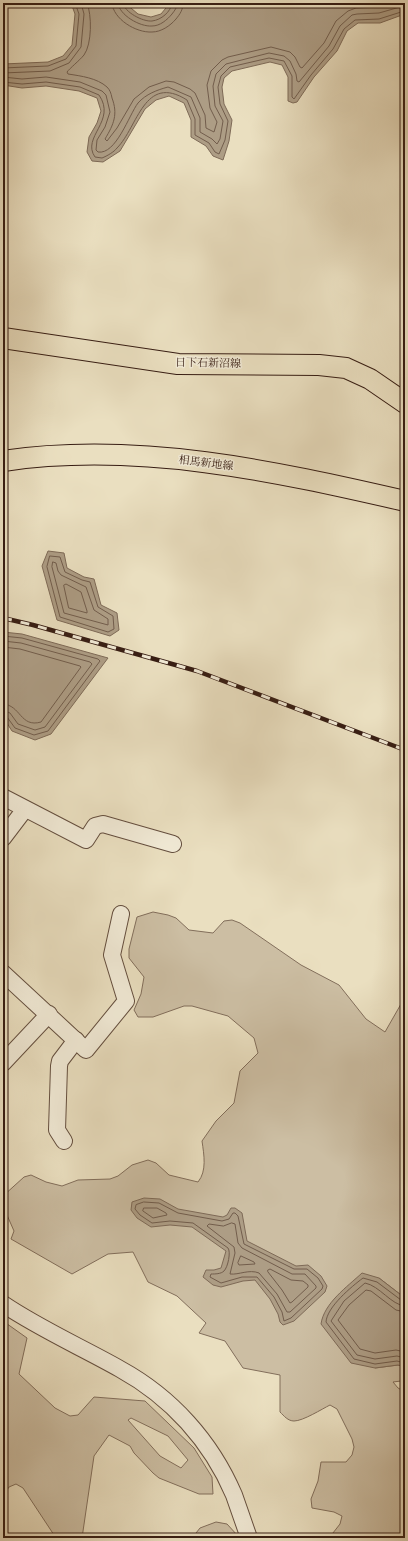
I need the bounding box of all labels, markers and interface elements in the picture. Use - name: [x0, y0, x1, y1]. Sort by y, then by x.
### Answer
- street label: 日下石新沼線: [175, 356, 241, 370]
- street label: 相馬新地線: [178, 453, 234, 473]

